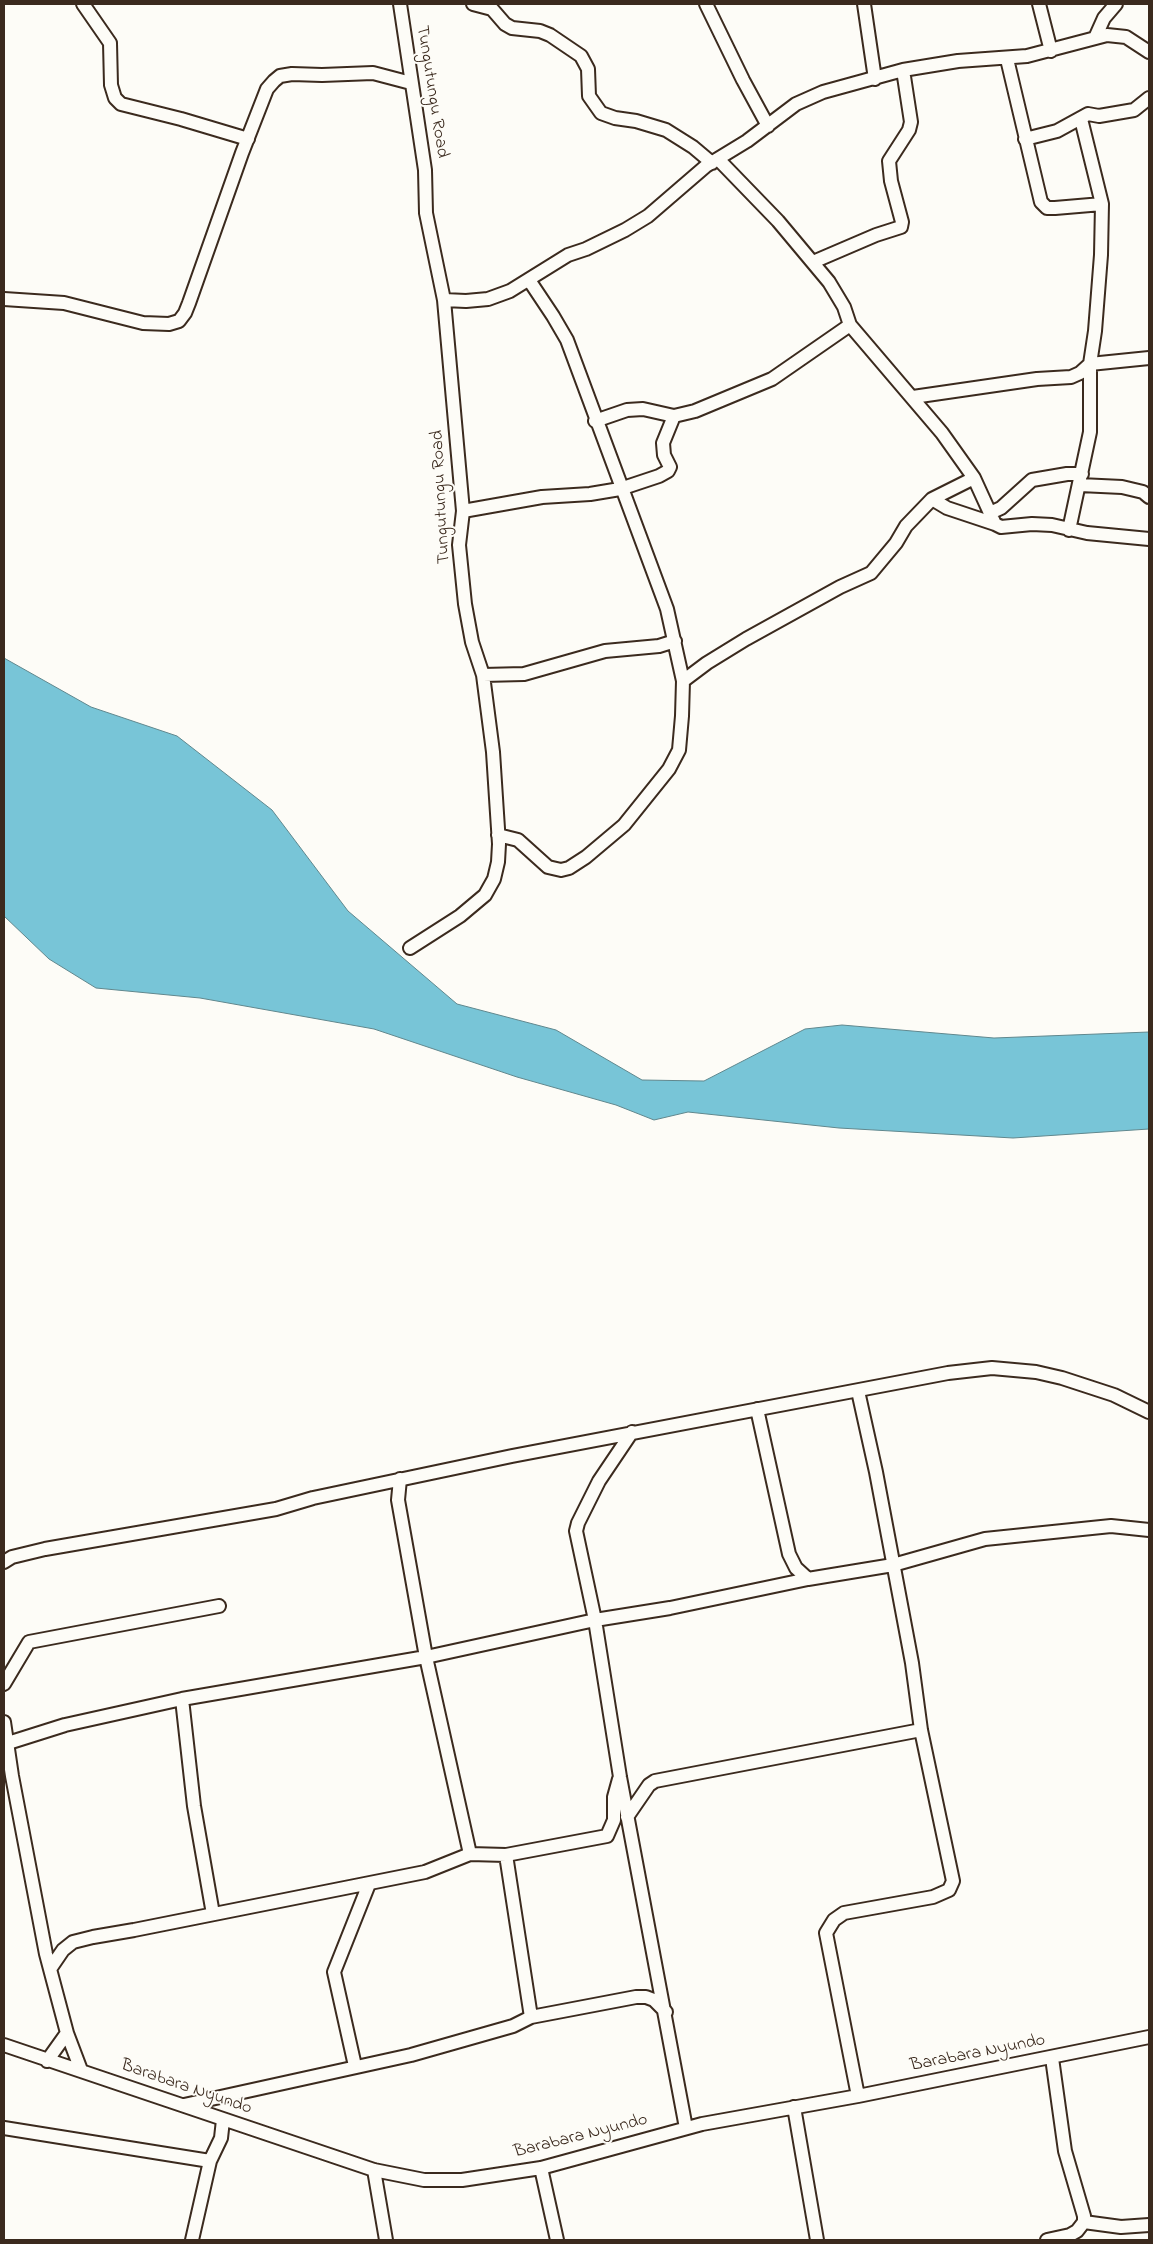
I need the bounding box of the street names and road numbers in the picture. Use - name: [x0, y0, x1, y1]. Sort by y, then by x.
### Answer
- street label: Tungutungu Road: [410, 24, 452, 160]
- street label: Tungutungu Road: [428, 430, 456, 564]
- street label: Barabara Nyundo: [909, 2030, 1047, 2078]
- street label: Barabara Nyundo: [118, 2056, 254, 2120]
- street label: Barabara Nyundo: [512, 2110, 650, 2164]

